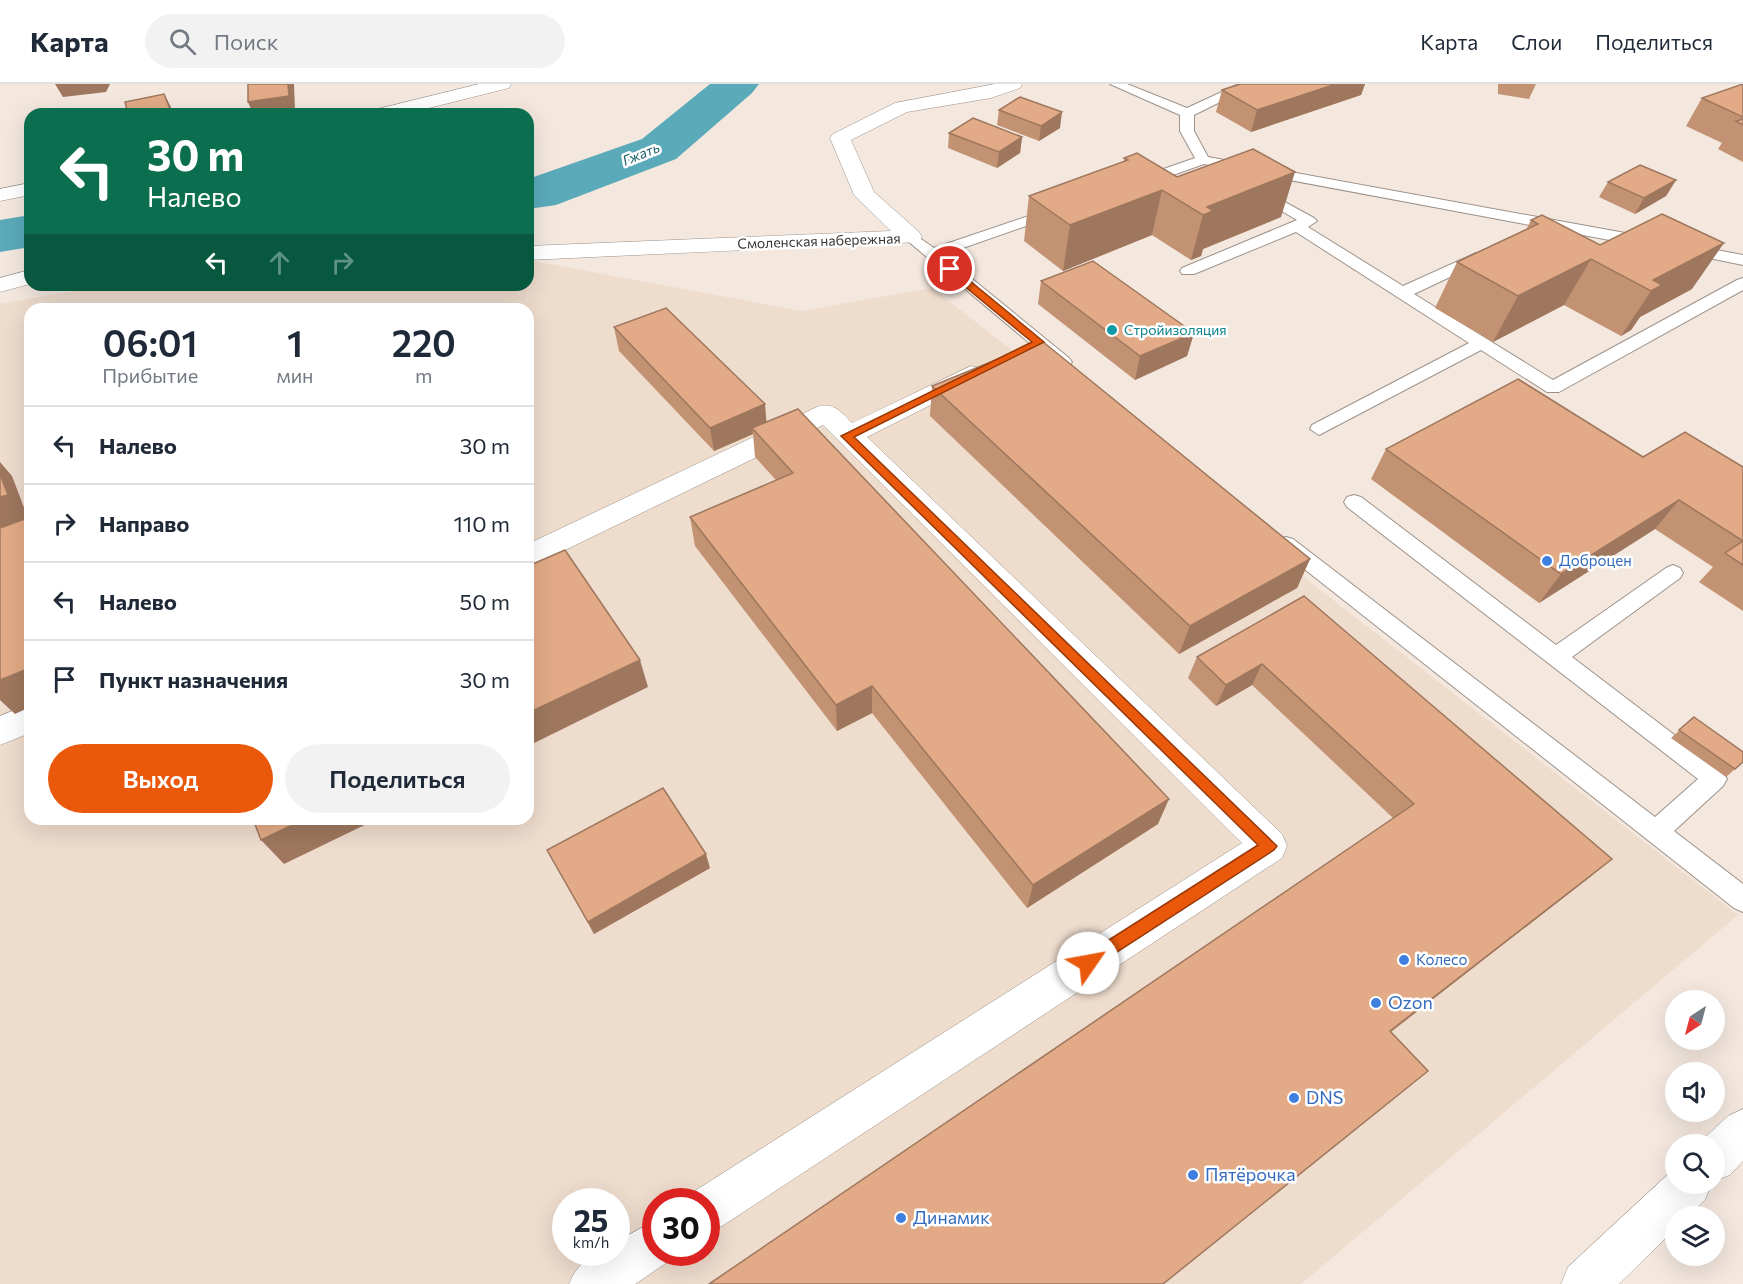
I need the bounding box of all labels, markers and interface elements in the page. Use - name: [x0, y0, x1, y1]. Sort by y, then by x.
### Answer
- search box: [145, 14, 565, 68]
- text: Карта: [30, 24, 109, 58]
- icon: search: [166, 25, 199, 58]
- text: Поиск: [214, 28, 278, 55]
- text: Карта: [1420, 29, 1478, 54]
- text: Слои: [1511, 29, 1562, 54]
- text: Поделиться: [1595, 29, 1713, 54]
- text: 30 m: [147, 128, 244, 180]
- icon: left: [48, 132, 126, 210]
- water label: Гжать: [620, 138, 662, 169]
- text: Налево: [147, 180, 242, 213]
- street label: Смоленская набережная: [737, 229, 901, 252]
- pin: [924, 243, 975, 294]
- icon: left: [200, 246, 233, 279]
- icon: ahead: [263, 246, 296, 279]
- icon: right: [326, 246, 359, 279]
- icon: arrive: [933, 252, 966, 285]
- text: 06:01: [103, 320, 198, 364]
- text: 1: [287, 320, 303, 364]
- text: 220: [392, 320, 456, 364]
- place label: Стройизоляция: [1124, 321, 1227, 338]
- marker: Стройизоляция: [1105, 323, 1119, 337]
- text: Прибытие: [102, 363, 198, 387]
- text: мин: [276, 363, 314, 387]
- text: m: [415, 363, 432, 387]
- icon: left: [48, 429, 81, 462]
- text: Налево: [99, 432, 177, 459]
- text: 30 m: [460, 432, 510, 459]
- icon: right: [48, 507, 81, 540]
- text: Направо: [99, 510, 189, 537]
- text: 110 m: [453, 510, 510, 537]
- place label: Доброцен: [1559, 551, 1632, 569]
- marker: Доброцен: [1540, 554, 1554, 568]
- icon: left: [48, 585, 81, 618]
- text: Налево: [99, 588, 177, 615]
- text: 50 m: [460, 588, 510, 615]
- icon: arrive: [48, 663, 81, 696]
- text: Пункт назначения: [99, 666, 288, 693]
- text: 30 m: [460, 666, 510, 693]
- button: Выход: [48, 744, 273, 813]
- button: Поделиться: [285, 744, 510, 813]
- position arrow: [1056, 931, 1120, 995]
- place label: Колесо: [1416, 950, 1467, 968]
- marker: Колесо: [1397, 953, 1411, 967]
- north arrow: [1665, 990, 1725, 1050]
- map controls: [1665, 990, 1725, 1266]
- place label: Ozon: [1388, 991, 1433, 1013]
- marker: Ozon: [1369, 996, 1383, 1010]
- button: sound: [1665, 1062, 1725, 1122]
- place label: DNS: [1306, 1086, 1343, 1108]
- marker: DNS: [1287, 1091, 1301, 1105]
- button: search: [1665, 1134, 1725, 1194]
- place label: Пятёрочка: [1205, 1163, 1296, 1185]
- marker: Пятёрочка: [1186, 1168, 1200, 1182]
- speed limit sign: 30: [642, 1188, 720, 1266]
- text: 25: [574, 1201, 608, 1238]
- place label: Динамик: [913, 1206, 990, 1228]
- button: layers: [1665, 1206, 1725, 1266]
- marker: Динамик: [894, 1211, 908, 1225]
- text: km/h: [573, 1233, 609, 1251]

